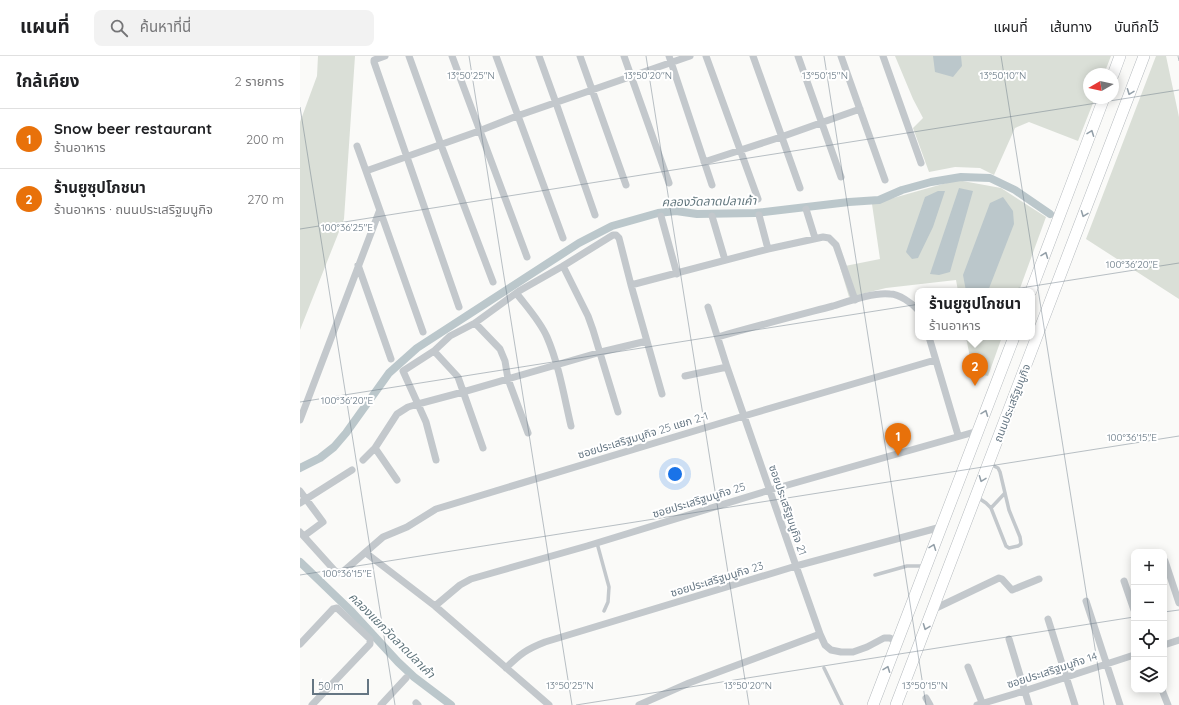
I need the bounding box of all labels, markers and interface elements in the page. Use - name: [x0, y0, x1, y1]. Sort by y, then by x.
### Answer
- search box: [94, 10, 374, 46]
- text: แผนที่: [20, 14, 70, 38]
- icon: search: [108, 17, 130, 39]
- text: ค้นหาที่นี่: [140, 17, 191, 36]
- text: แผนที่: [994, 18, 1028, 36]
- text: เส้นทาง: [1050, 18, 1092, 36]
- text: บันทึกไว้: [1114, 18, 1159, 36]
- north arrow: [1083, 68, 1119, 104]
- text: 13°50'25"N: [447, 69, 495, 82]
- text: 13°50'20"N: [624, 69, 672, 82]
- text: 13°50'15"N: [802, 69, 848, 82]
- text: 13°50'10"N: [980, 69, 1026, 82]
- text: ใกล้เคียง: [16, 70, 79, 91]
- text: 2 รายการ: [234, 73, 284, 89]
- one-way arrow: [1126, 89, 1134, 96]
- text: Snow beer restaurant: [54, 119, 212, 138]
- one-way arrow: [1086, 130, 1094, 137]
- text: 1: [26, 131, 32, 147]
- text: 200 m: [246, 131, 284, 147]
- text: ร้านอาหาร: [54, 139, 106, 155]
- text: ร้านยูซุปโภชนา: [54, 178, 146, 197]
- text: 2: [25, 191, 33, 207]
- text: 270 m: [247, 191, 284, 207]
- water label: คลองวัดลาดปลาเค้า: [662, 193, 758, 209]
- text: ร้านอาหาร · ถนนประเสริฐมนูกิจ: [54, 201, 213, 217]
- one-way arrow: [1080, 211, 1088, 218]
- text: 100°36'25"E: [321, 221, 373, 234]
- one-way arrow: [1040, 251, 1048, 258]
- text: 100°36'20"E: [1106, 258, 1159, 271]
- popup: [915, 288, 1035, 340]
- text: ร้านยูซุปโภชนา: [929, 294, 1021, 313]
- text: ร้านอาหาร: [929, 317, 981, 333]
- pin: 2: [962, 353, 988, 386]
- street label: ถนนประเสริฐมนูกิจ: [991, 362, 1033, 444]
- text: 100°36'20"E: [321, 394, 374, 407]
- street label: ซอยประเสริฐมนูกิจ 25 แยก 2-1: [576, 408, 710, 462]
- one-way arrow: [980, 409, 988, 416]
- pin: 1: [885, 423, 911, 456]
- text: 100°36'15"E: [1107, 431, 1157, 444]
- street label: ซอยประเสริฐมนูกิจ 21: [766, 463, 810, 557]
- your location: [665, 464, 685, 484]
- one-way arrow: [979, 476, 987, 483]
- street label: ซอยประเสริฐมนูกิจ 25: [651, 479, 747, 521]
- one-way arrow: [928, 544, 936, 551]
- map controls: [1131, 549, 1167, 693]
- button: +: [1131, 549, 1167, 585]
- street label: ซอยประเสริฐมนูกิจ 23: [669, 558, 765, 600]
- text: 100°36'15"E: [322, 567, 372, 580]
- button: −: [1131, 585, 1167, 621]
- water label: คลองแยกวัดลาดปลาเค้า: [346, 589, 439, 682]
- button: locate: [1131, 621, 1167, 657]
- one-way arrow: [922, 623, 930, 630]
- street label: ซอยประเสริฐมนูกิจ 14: [1005, 649, 1099, 691]
- button: layers: [1131, 657, 1167, 693]
- one-way arrow: [882, 665, 890, 672]
- scale bar: [312, 677, 369, 696]
- text: 50 m: [318, 679, 344, 693]
- text: 13°50'25"N: [546, 679, 594, 692]
- text: 13°50'20"N: [724, 679, 772, 692]
- text: 13°50'15"N: [902, 679, 948, 692]

